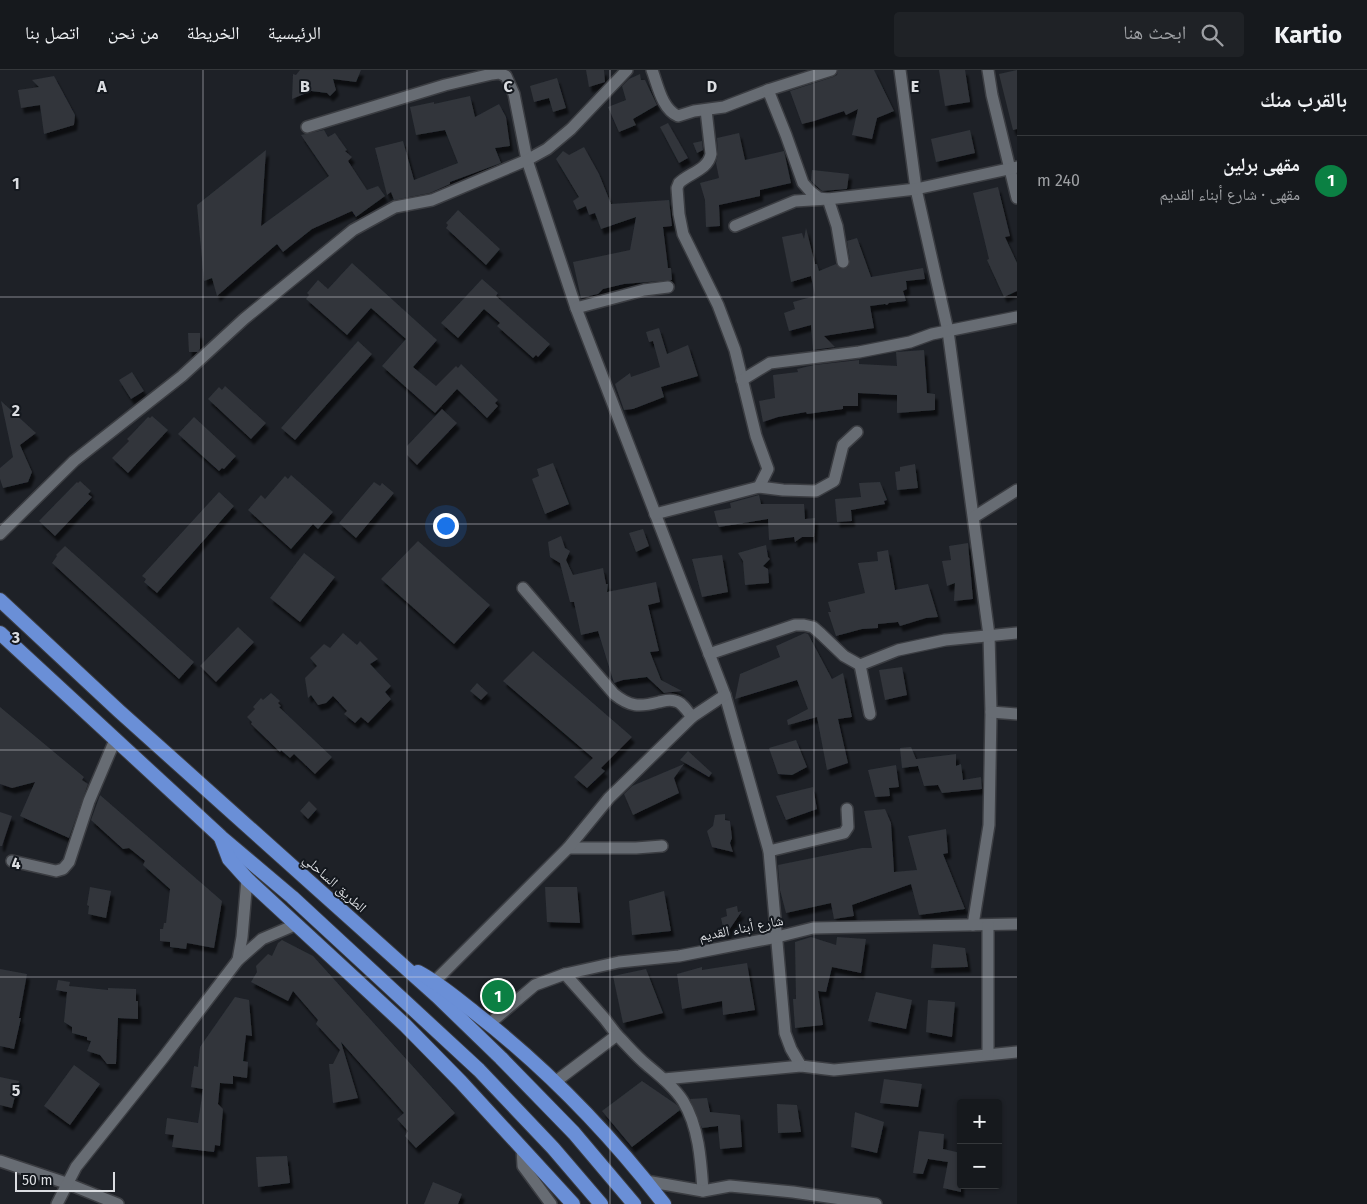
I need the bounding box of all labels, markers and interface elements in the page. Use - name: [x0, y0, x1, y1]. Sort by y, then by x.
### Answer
- search box: [894, 12, 1244, 57]
- text: ابحث هنا: [1123, 21, 1186, 44]
- icon: search: [1198, 21, 1226, 49]
- text: Kartio: [1274, 21, 1342, 49]
- text: اتصل بنا: [25, 22, 80, 44]
- text: من نحن: [108, 22, 159, 44]
- text: الخريطة: [187, 22, 240, 44]
- text: الرئيسية: [268, 22, 321, 44]
- text: A: [96, 77, 107, 96]
- text: B: [300, 77, 310, 96]
- text: C: [503, 77, 513, 96]
- text: D: [707, 77, 717, 96]
- text: E: [911, 77, 919, 96]
- text: بالقرب منك: [1260, 87, 1347, 113]
- text: مقهى برلين: [1223, 153, 1300, 176]
- text: 240 m: [1037, 171, 1080, 190]
- text: 1: [1327, 171, 1335, 190]
- text: 1: [12, 174, 20, 193]
- text: مقهى · شارع أبناء القديم: [1159, 185, 1300, 204]
- text: 2: [12, 401, 20, 420]
- your location: [433, 513, 459, 539]
- text: 3: [11, 628, 20, 647]
- street label: الطريق الساحلي: [298, 851, 370, 918]
- text: 4: [11, 854, 21, 873]
- street label: شارع أبناء القديم: [698, 912, 785, 946]
- pin: 1: [482, 977, 514, 1015]
- text: 5: [12, 1081, 21, 1100]
- map controls: [957, 1099, 1002, 1189]
- button: +: [957, 1099, 1002, 1144]
- button: −: [957, 1144, 1002, 1189]
- scale bar: [15, 1169, 115, 1192]
- text: 50 m: [22, 1172, 53, 1189]

